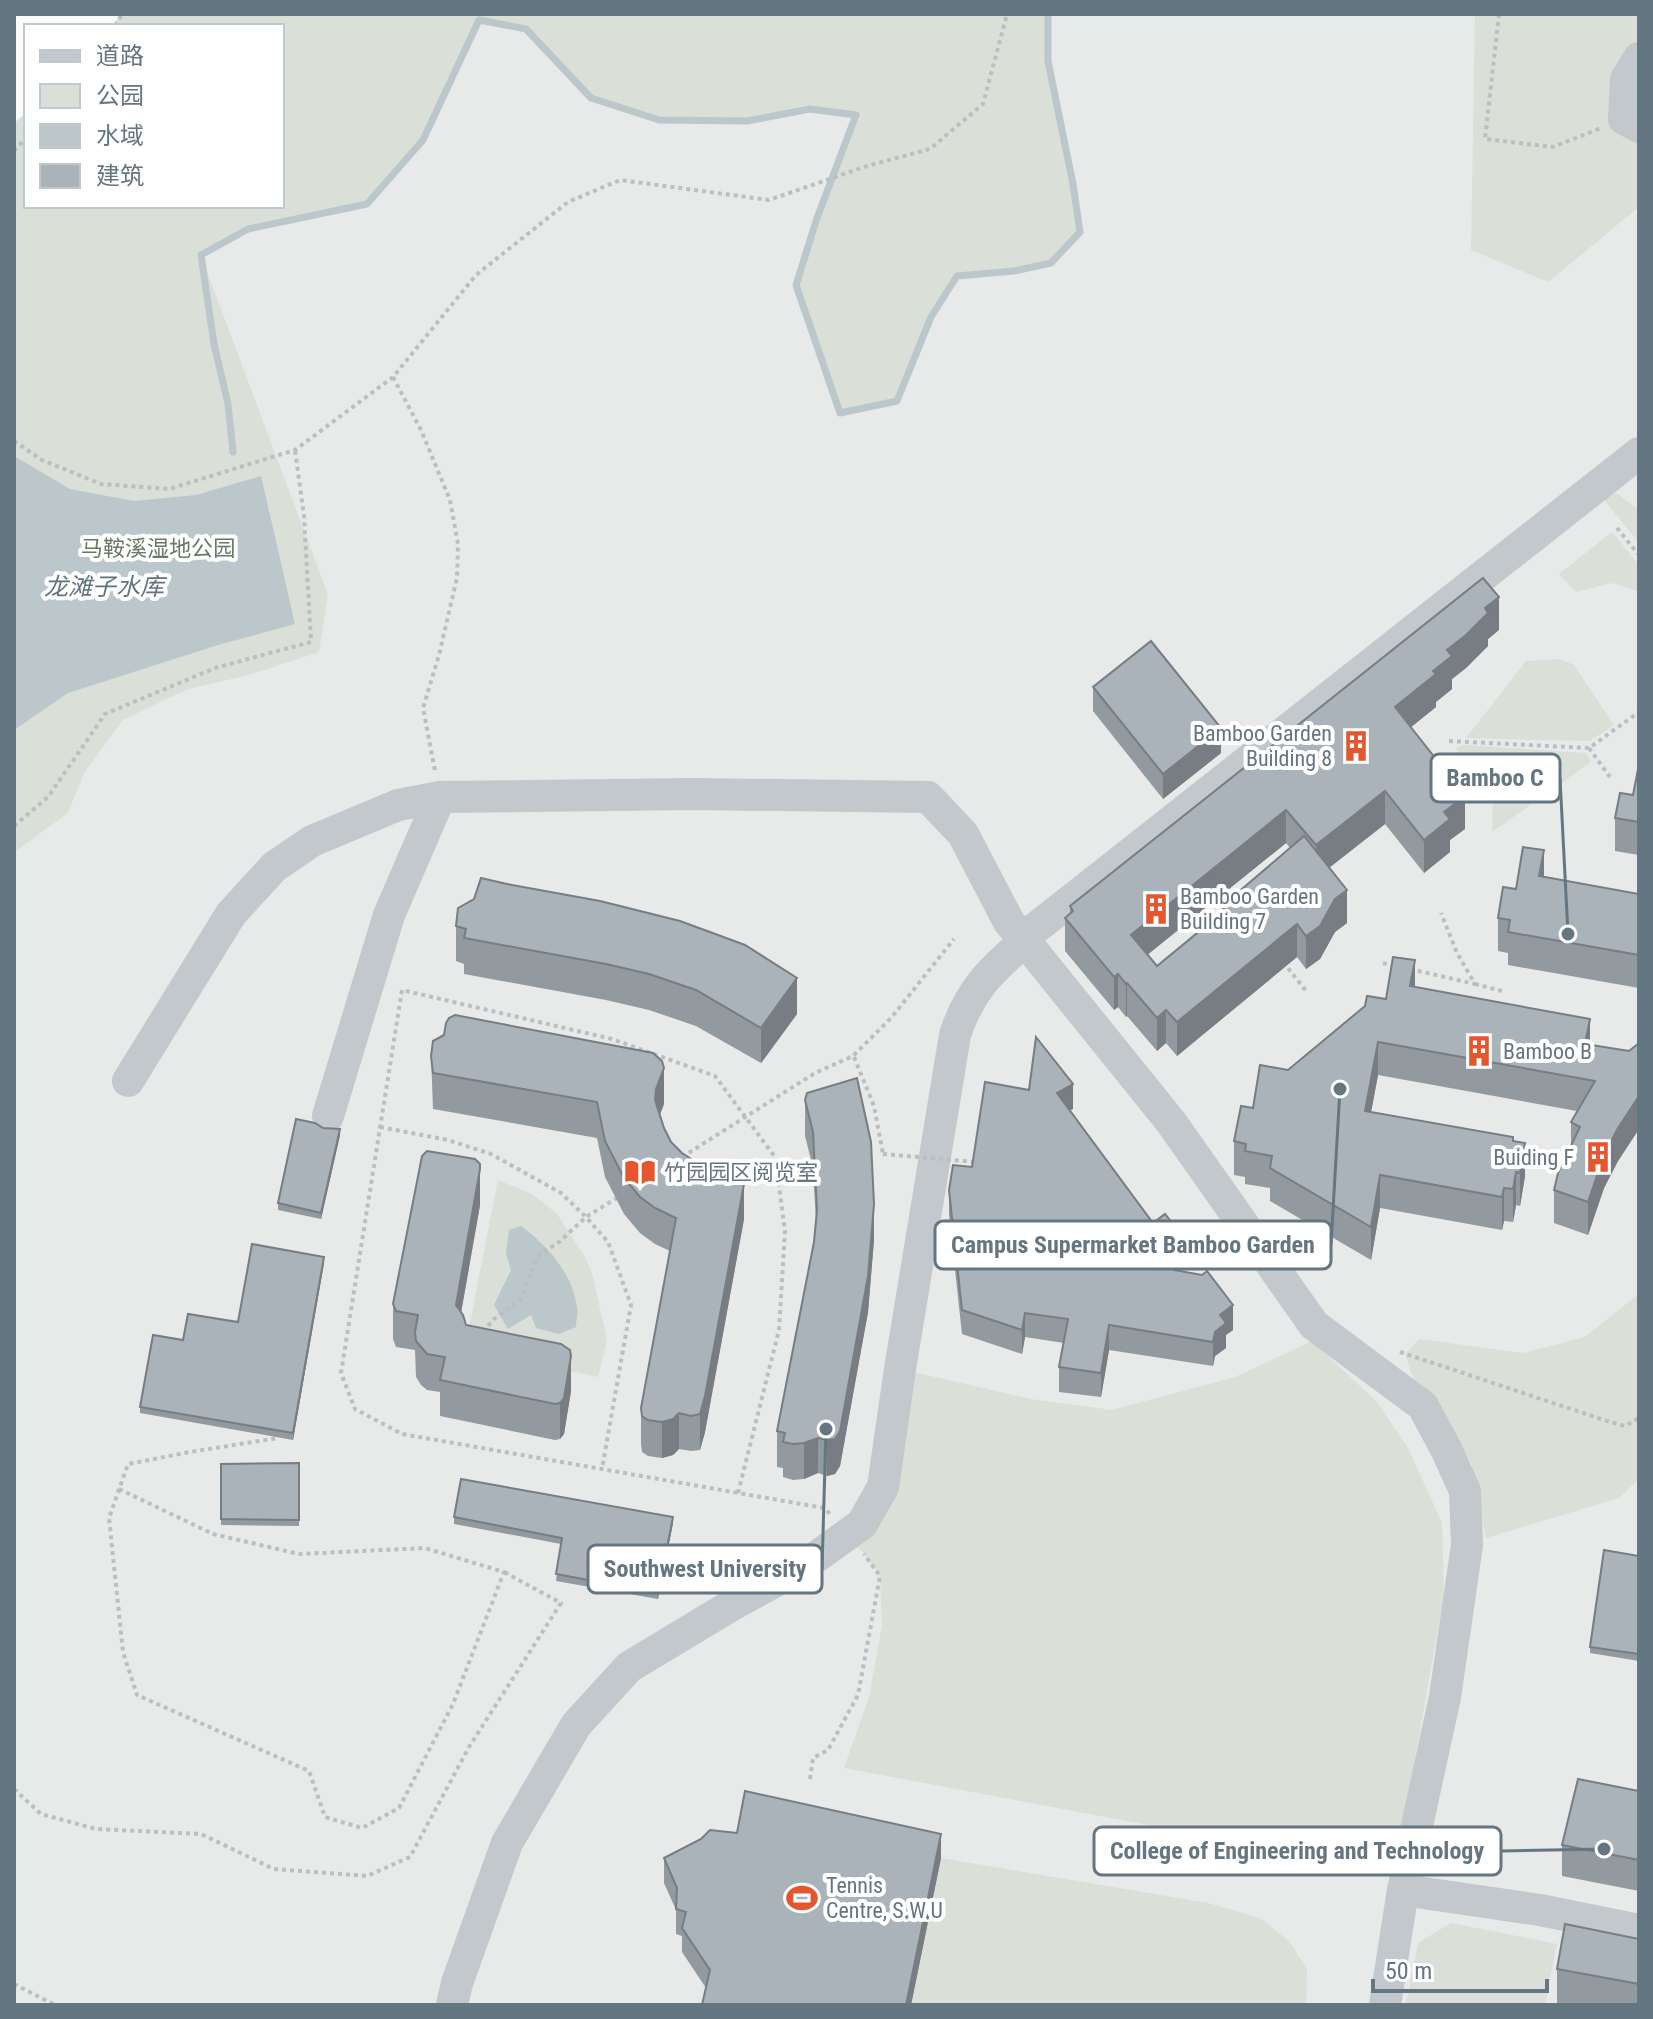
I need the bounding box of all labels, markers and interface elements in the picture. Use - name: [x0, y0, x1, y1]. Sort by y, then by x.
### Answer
- legend: [24, 24, 284, 208]
- text: 道路: [96, 42, 144, 70]
- text: 公园: [96, 82, 144, 110]
- text: 水域: [96, 122, 144, 150]
- text: 建筑: [96, 162, 144, 190]
- park label: 马鞍溪湿地公园: [81, 536, 235, 561]
- water label: 龙滩子水库: [44, 573, 168, 601]
- place label: Bamboo Garden Building 8: [1193, 721, 1332, 771]
- building icon: Bamboo Garden Building 8: [1339, 729, 1373, 763]
- callout: Bamboo C: [1431, 754, 1560, 802]
- text: Bamboo C: [1446, 764, 1544, 792]
- place label: Bamboo Garden Building 7: [1180, 884, 1319, 934]
- building icon: Bamboo Garden Building 7: [1139, 892, 1173, 926]
- building icon: Bamboo B: [1462, 1034, 1496, 1068]
- place label: Bamboo B: [1503, 1039, 1592, 1064]
- building icon: Buiding F: [1581, 1140, 1615, 1174]
- place label: Buiding F: [1493, 1145, 1574, 1170]
- library icon: 竹园园区阅览室: [623, 1155, 657, 1189]
- place label: 竹园园区阅览室: [664, 1160, 818, 1185]
- callout: Campus Supermarket Bamboo Garden: [935, 1221, 1331, 1269]
- text: Campus Supermarket Bamboo Garden: [951, 1231, 1315, 1259]
- callout: Southwest University: [588, 1545, 822, 1593]
- text: Southwest University: [604, 1555, 807, 1583]
- callout: College of Engineering and Technology: [1094, 1827, 1501, 1875]
- text: College of Engineering and Technology: [1110, 1837, 1484, 1865]
- place label: Tennis Centre, S.W.U: [826, 1873, 943, 1923]
- sports icon: Tennis Centre, S.W.U: [785, 1881, 819, 1915]
- scale bar: [1373, 1943, 1547, 1993]
- text: 50 m: [1385, 1957, 1432, 1985]

